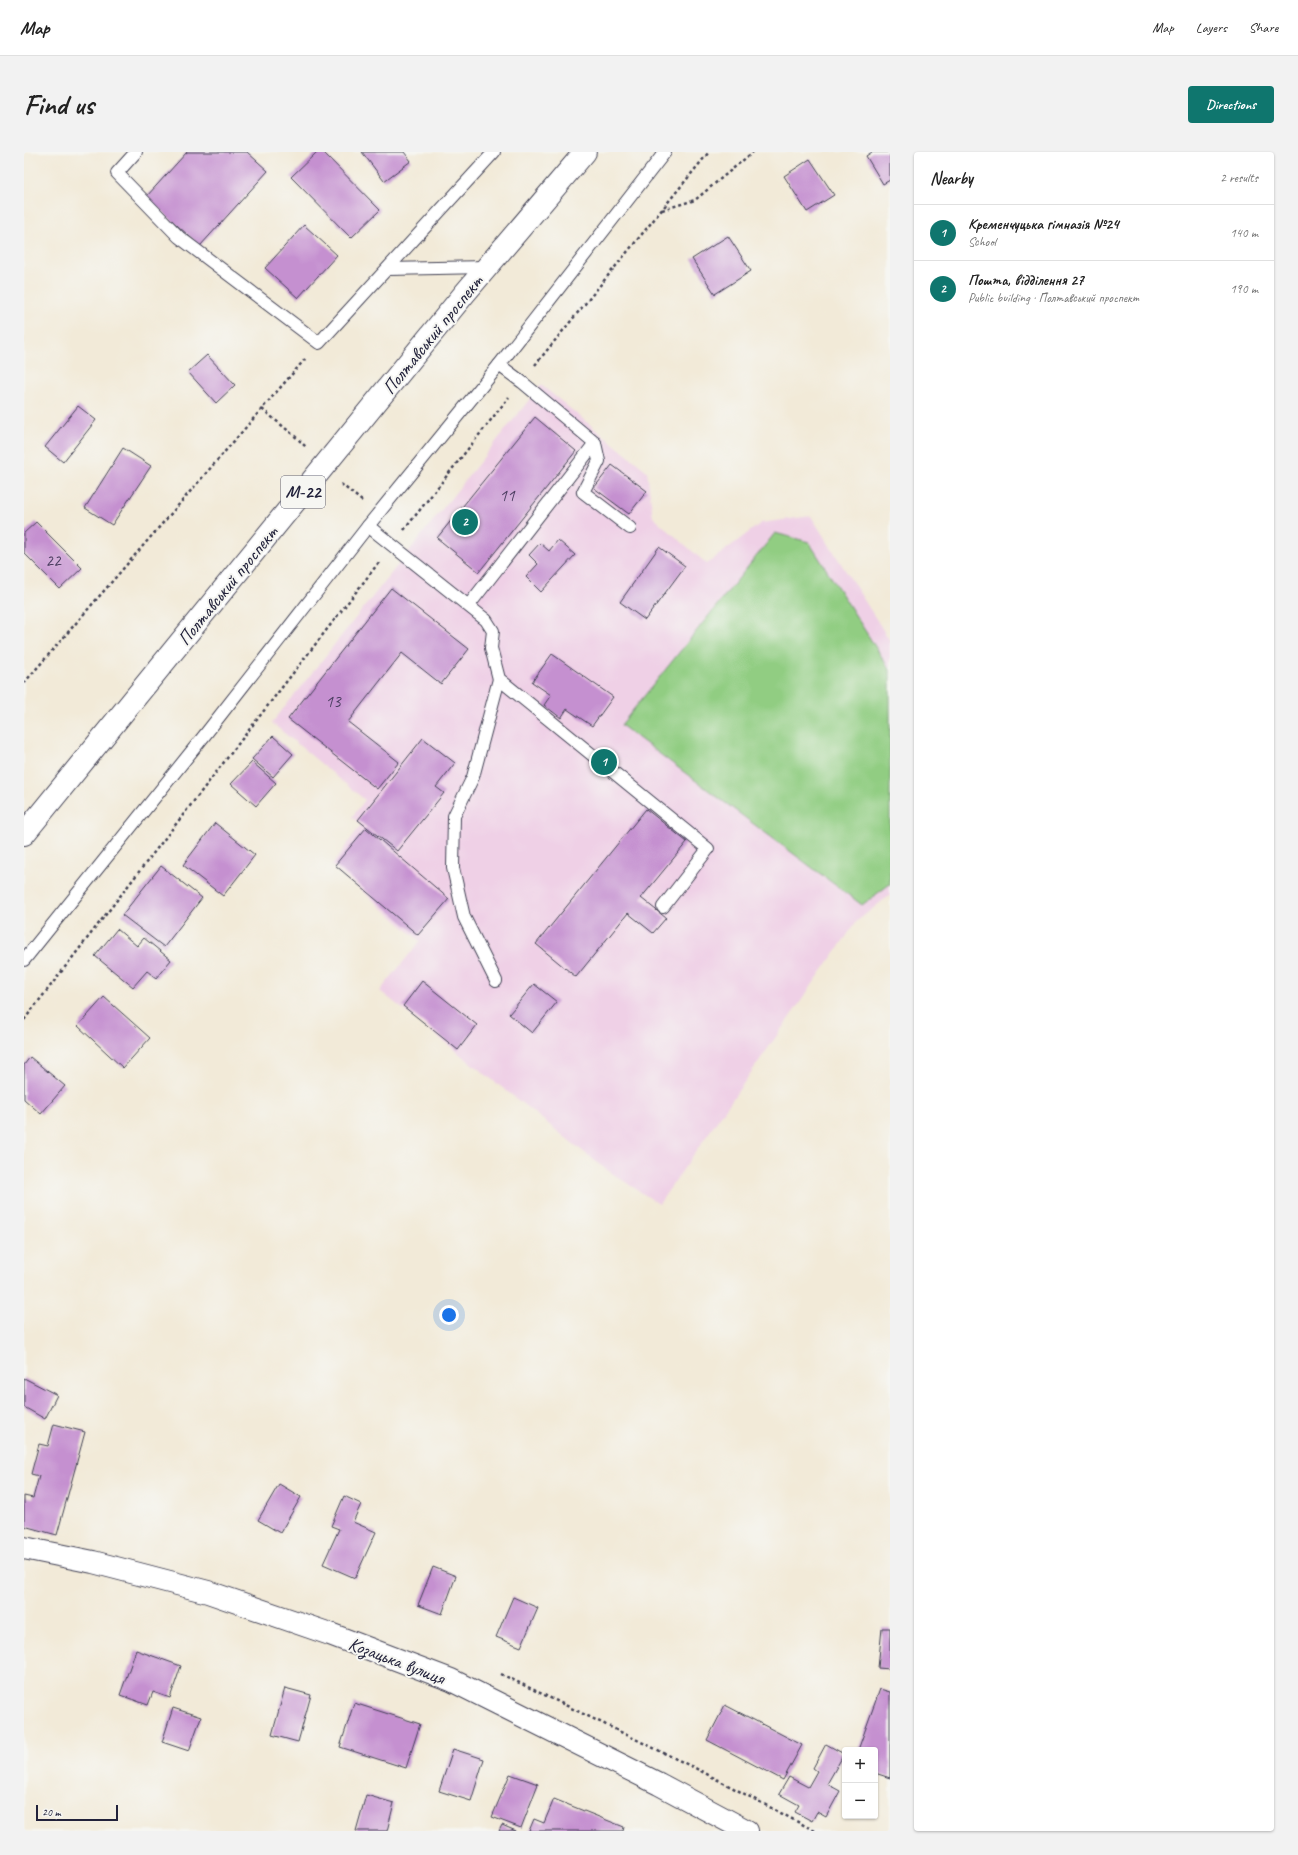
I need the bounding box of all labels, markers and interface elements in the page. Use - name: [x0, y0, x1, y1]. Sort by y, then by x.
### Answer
- text: Map: [20, 16, 50, 40]
- text: Map: [1152, 19, 1174, 36]
- text: Layers: [1196, 19, 1227, 36]
- text: Share: [1249, 19, 1278, 36]
- button: Directions: [1188, 86, 1274, 123]
- text: Find us: [24, 87, 94, 122]
- text: Nearby: [930, 168, 973, 189]
- text: 2 results: [1220, 170, 1258, 186]
- text: Кременчуцька гімназія №24: [968, 215, 1119, 234]
- text: 1: [940, 225, 946, 241]
- text: 140 m: [1230, 225, 1258, 241]
- text: School: [968, 234, 996, 250]
- street label: Полтавський проспект: [377, 269, 489, 399]
- text: Пошта, відділення 27: [968, 271, 1084, 290]
- text: 2: [940, 281, 946, 297]
- text: 190 m: [1230, 281, 1258, 297]
- text: Public building · Полтавський проспект: [968, 290, 1139, 306]
- road number: М-22: [281, 476, 325, 508]
- house number: 11: [499, 485, 516, 506]
- pin: 2: [452, 507, 478, 537]
- street label: Полтавський проспект: [172, 520, 284, 650]
- house number: 22: [45, 550, 62, 571]
- house number: 13: [325, 691, 342, 712]
- pin: 1: [591, 747, 617, 777]
- your location: [439, 1305, 459, 1325]
- street label: Козацька вулиця: [345, 1632, 450, 1691]
- map controls: [842, 1747, 878, 1819]
- button: +: [842, 1747, 878, 1783]
- button: −: [842, 1783, 878, 1819]
- scale bar: [36, 1803, 118, 1822]
- text: 20 m: [42, 1805, 61, 1819]

